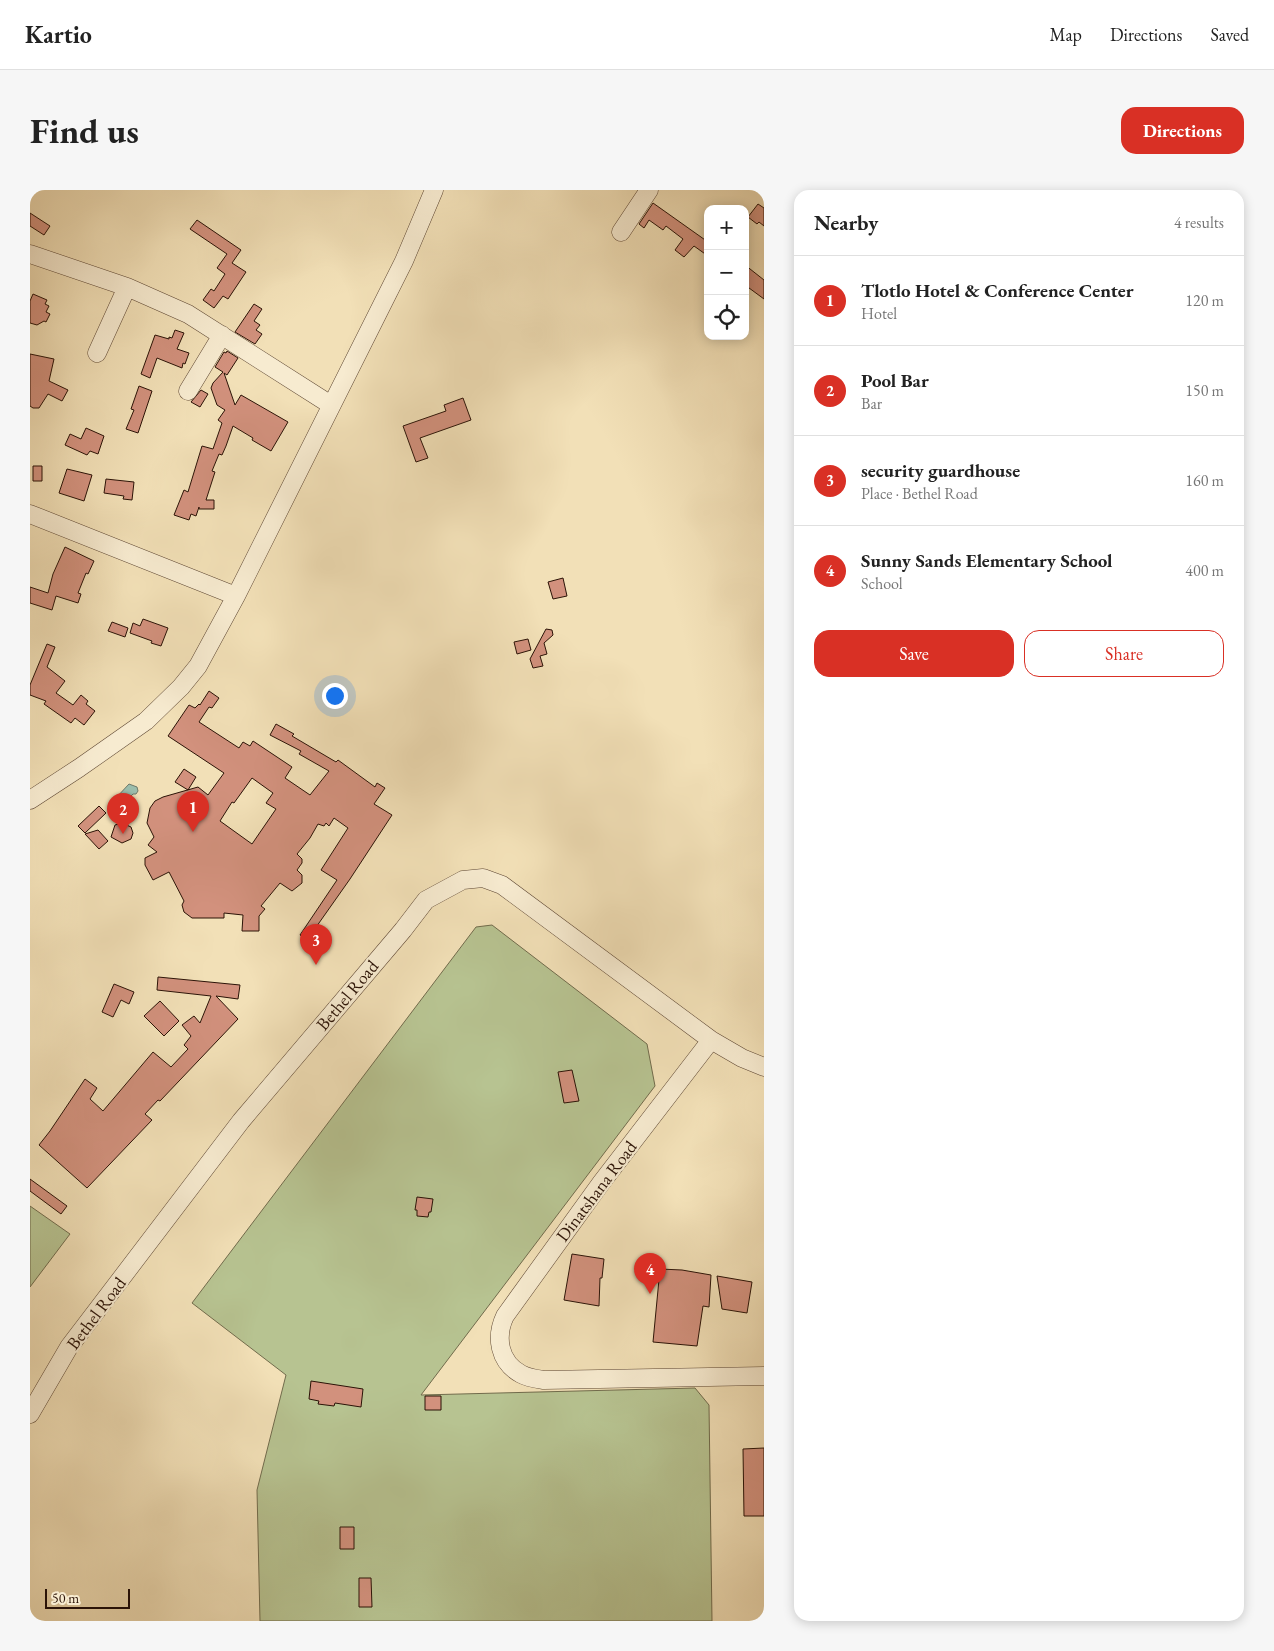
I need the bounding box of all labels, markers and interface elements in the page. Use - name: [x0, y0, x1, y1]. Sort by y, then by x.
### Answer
- text: Kartio: [25, 19, 92, 50]
- text: Map: [1050, 23, 1082, 46]
- text: Directions: [1110, 23, 1182, 46]
- text: Saved: [1210, 23, 1249, 46]
- button: Directions: [1121, 107, 1244, 154]
- text: Find us: [30, 108, 139, 153]
- map controls: [704, 205, 749, 340]
- button: +: [704, 205, 749, 250]
- text: Nearby: [814, 209, 878, 236]
- text: 4 results: [1174, 212, 1224, 233]
- button: −: [704, 250, 749, 295]
- text: Tlotlo Hotel & Conference Center: [861, 278, 1134, 303]
- text: 1: [826, 290, 834, 311]
- text: 120 m: [1185, 290, 1224, 311]
- button: locate: [704, 295, 749, 340]
- text: Hotel: [861, 303, 897, 324]
- text: Pool Bar: [861, 368, 929, 393]
- text: 2: [826, 380, 834, 401]
- text: 150 m: [1185, 380, 1224, 401]
- text: Bar: [861, 393, 882, 414]
- text: security guardhouse: [861, 458, 1020, 483]
- text: 3: [826, 470, 834, 491]
- text: 160 m: [1185, 470, 1224, 491]
- text: Place · Bethel Road: [861, 483, 978, 504]
- text: Sunny Sands Elementary School: [861, 548, 1113, 573]
- text: 4: [826, 560, 834, 581]
- text: 400 m: [1185, 560, 1224, 581]
- text: School: [861, 573, 903, 594]
- button: Save: [814, 630, 1014, 677]
- button: Share: [1024, 630, 1224, 677]
- your location: [322, 683, 348, 709]
- pin: 1: [177, 791, 209, 832]
- pin: 2: [107, 793, 139, 834]
- pin: 3: [300, 924, 332, 965]
- street label: Bethel Road: [311, 954, 384, 1035]
- street label: Dinatshana Road: [551, 1135, 642, 1246]
- pin: 4: [634, 1253, 666, 1294]
- street label: Bethel Road: [61, 1271, 131, 1354]
- scale bar: [45, 1586, 130, 1609]
- text: 50 m: [52, 1589, 79, 1607]

